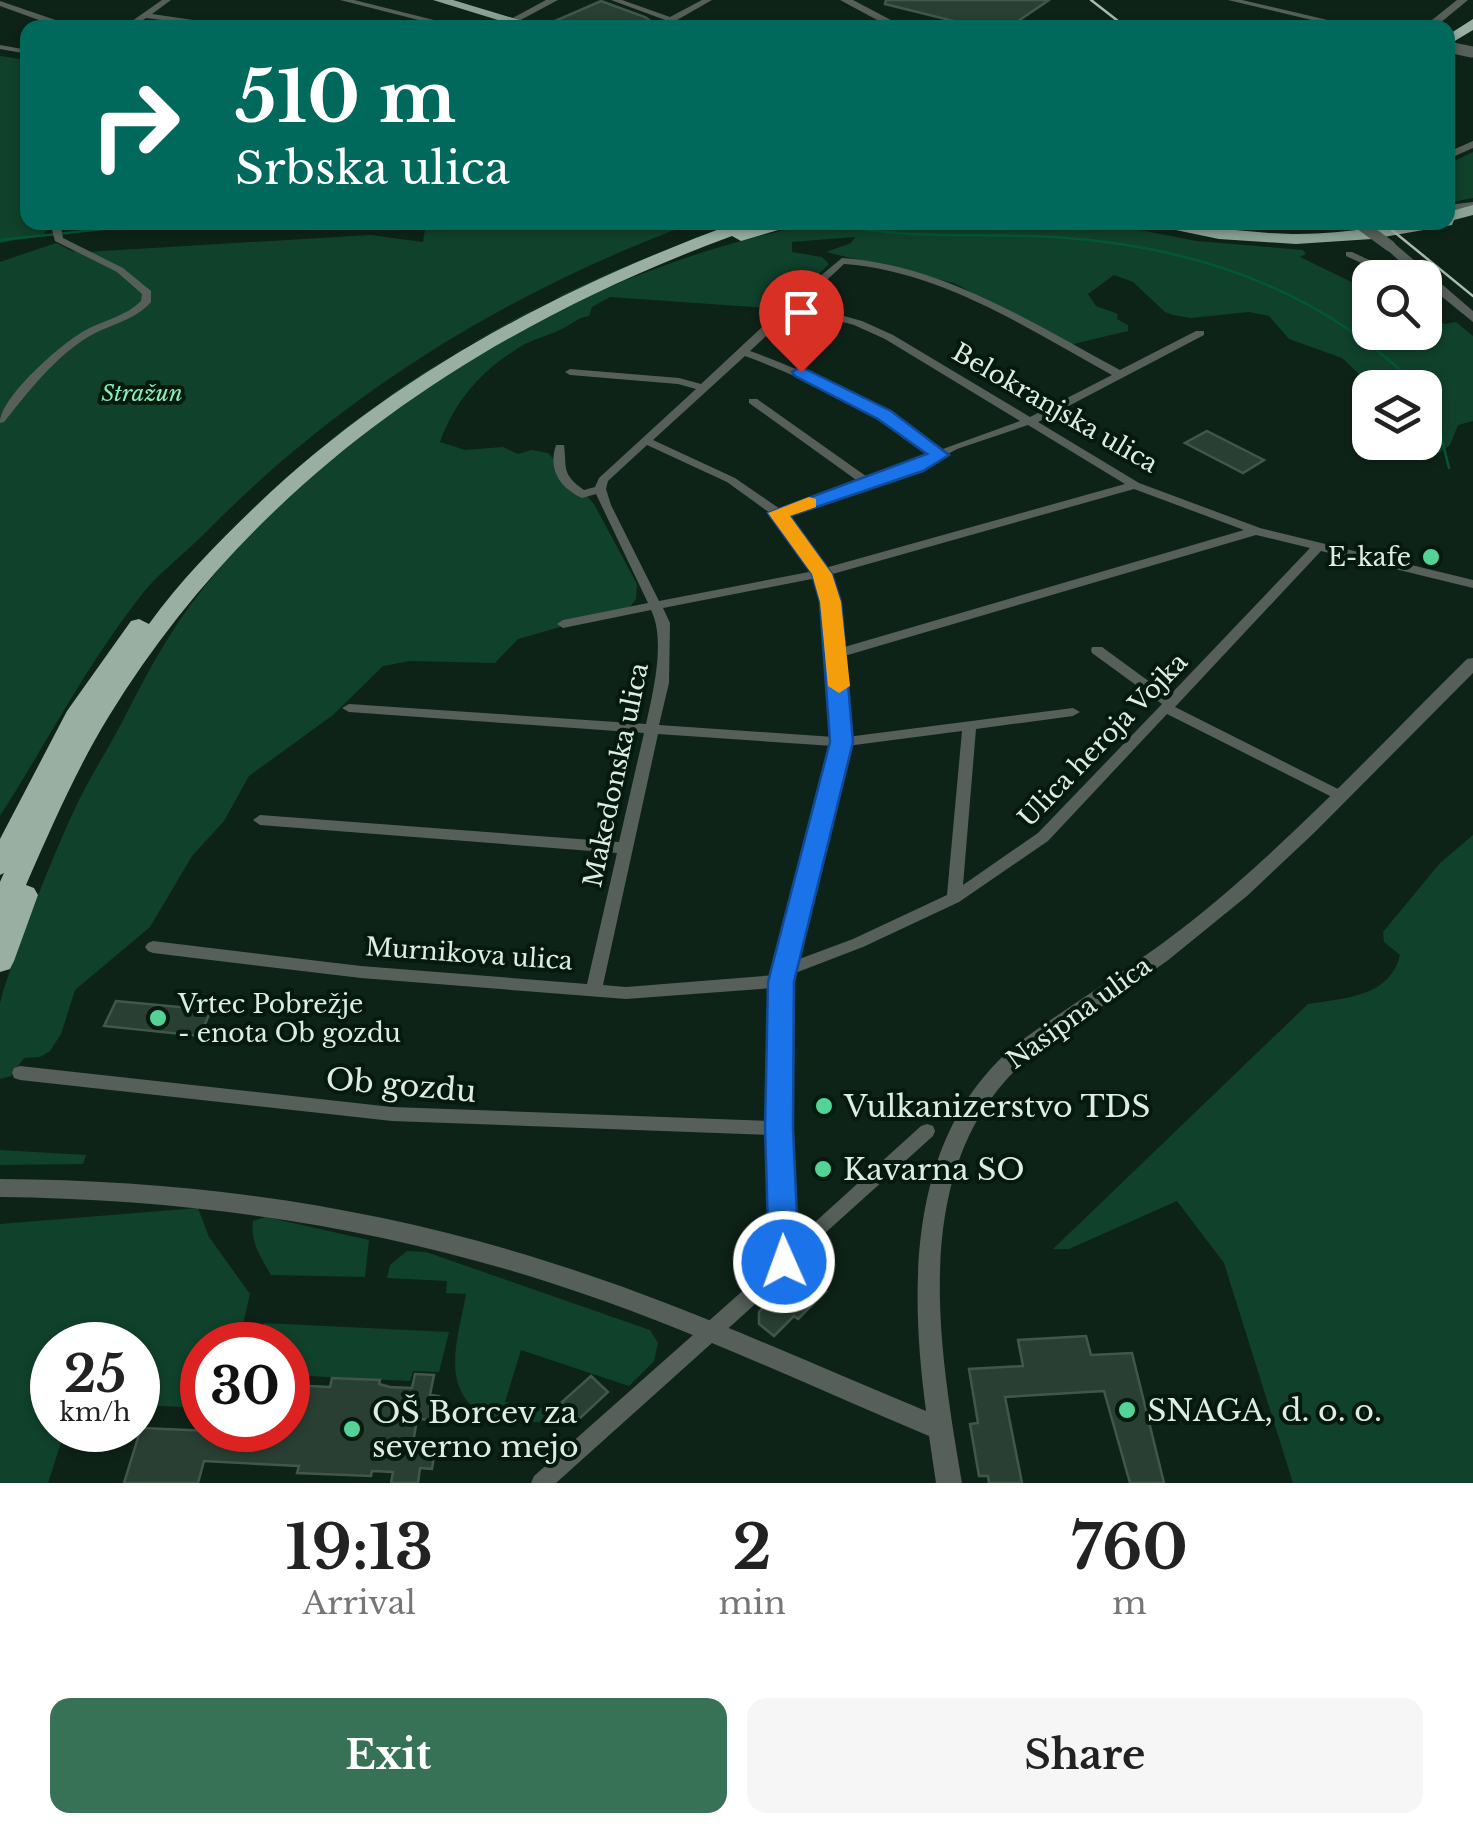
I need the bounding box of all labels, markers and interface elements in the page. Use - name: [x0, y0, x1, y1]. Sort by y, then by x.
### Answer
- text: 510 m: [235, 54, 456, 141]
- icon: right: [70, 60, 200, 190]
- text: Srbska ulica: [235, 140, 510, 196]
- map controls: [1352, 260, 1442, 460]
- button: search: [1352, 260, 1442, 350]
- pin: [759, 270, 844, 373]
- icon: arrive: [774, 285, 829, 340]
- street label: Belokranjska ulica: [947, 337, 1163, 480]
- button: layers: [1352, 370, 1442, 460]
- park label: Stražun: [101, 380, 183, 407]
- place label: E-kafe: [1328, 542, 1411, 573]
- marker: E-kafe: [1420, 546, 1442, 568]
- street label: Ulica heroja Vojka: [1012, 646, 1194, 833]
- street label: Makedonska ulica: [577, 660, 655, 890]
- street label: Murnikova ulica: [364, 931, 574, 977]
- street label: Nasipna ulica: [1001, 950, 1157, 1076]
- place label: Vrtec Pobrežje - enota Ob gozdu: [177, 989, 401, 1049]
- marker: Vrtec Pobrežje - enota Ob gozdu: [147, 1007, 169, 1029]
- street label: Ob gozdu: [324, 1060, 478, 1110]
- place label: Vulkanizerstvo TDS: [843, 1088, 1150, 1125]
- marker: Vulkanizerstvo TDS: [813, 1095, 835, 1117]
- place label: Kavarna SO: [843, 1151, 1025, 1188]
- marker: Kavarna SO: [812, 1158, 834, 1180]
- position arrow: [732, 1210, 836, 1314]
- speed limit sign: 30: [180, 1322, 310, 1452]
- text: 25: [64, 1343, 126, 1406]
- place label: SNAGA, d. o. o.: [1147, 1392, 1382, 1429]
- place label: OŠ Borcev za severno mejo: [372, 1394, 579, 1465]
- text: km/h: [60, 1397, 130, 1428]
- marker: SNAGA, d. o. o.: [1116, 1399, 1138, 1421]
- marker: OŠ Borcev za severno mejo: [341, 1418, 363, 1440]
- text: 19:13: [285, 1511, 433, 1585]
- text: 2: [733, 1511, 772, 1585]
- text: 760: [1071, 1511, 1188, 1585]
- text: Arrival: [303, 1583, 416, 1623]
- text: min: [719, 1583, 786, 1623]
- text: m: [1112, 1583, 1147, 1623]
- button: Exit: [50, 1698, 727, 1813]
- button: Share: [747, 1698, 1423, 1813]

